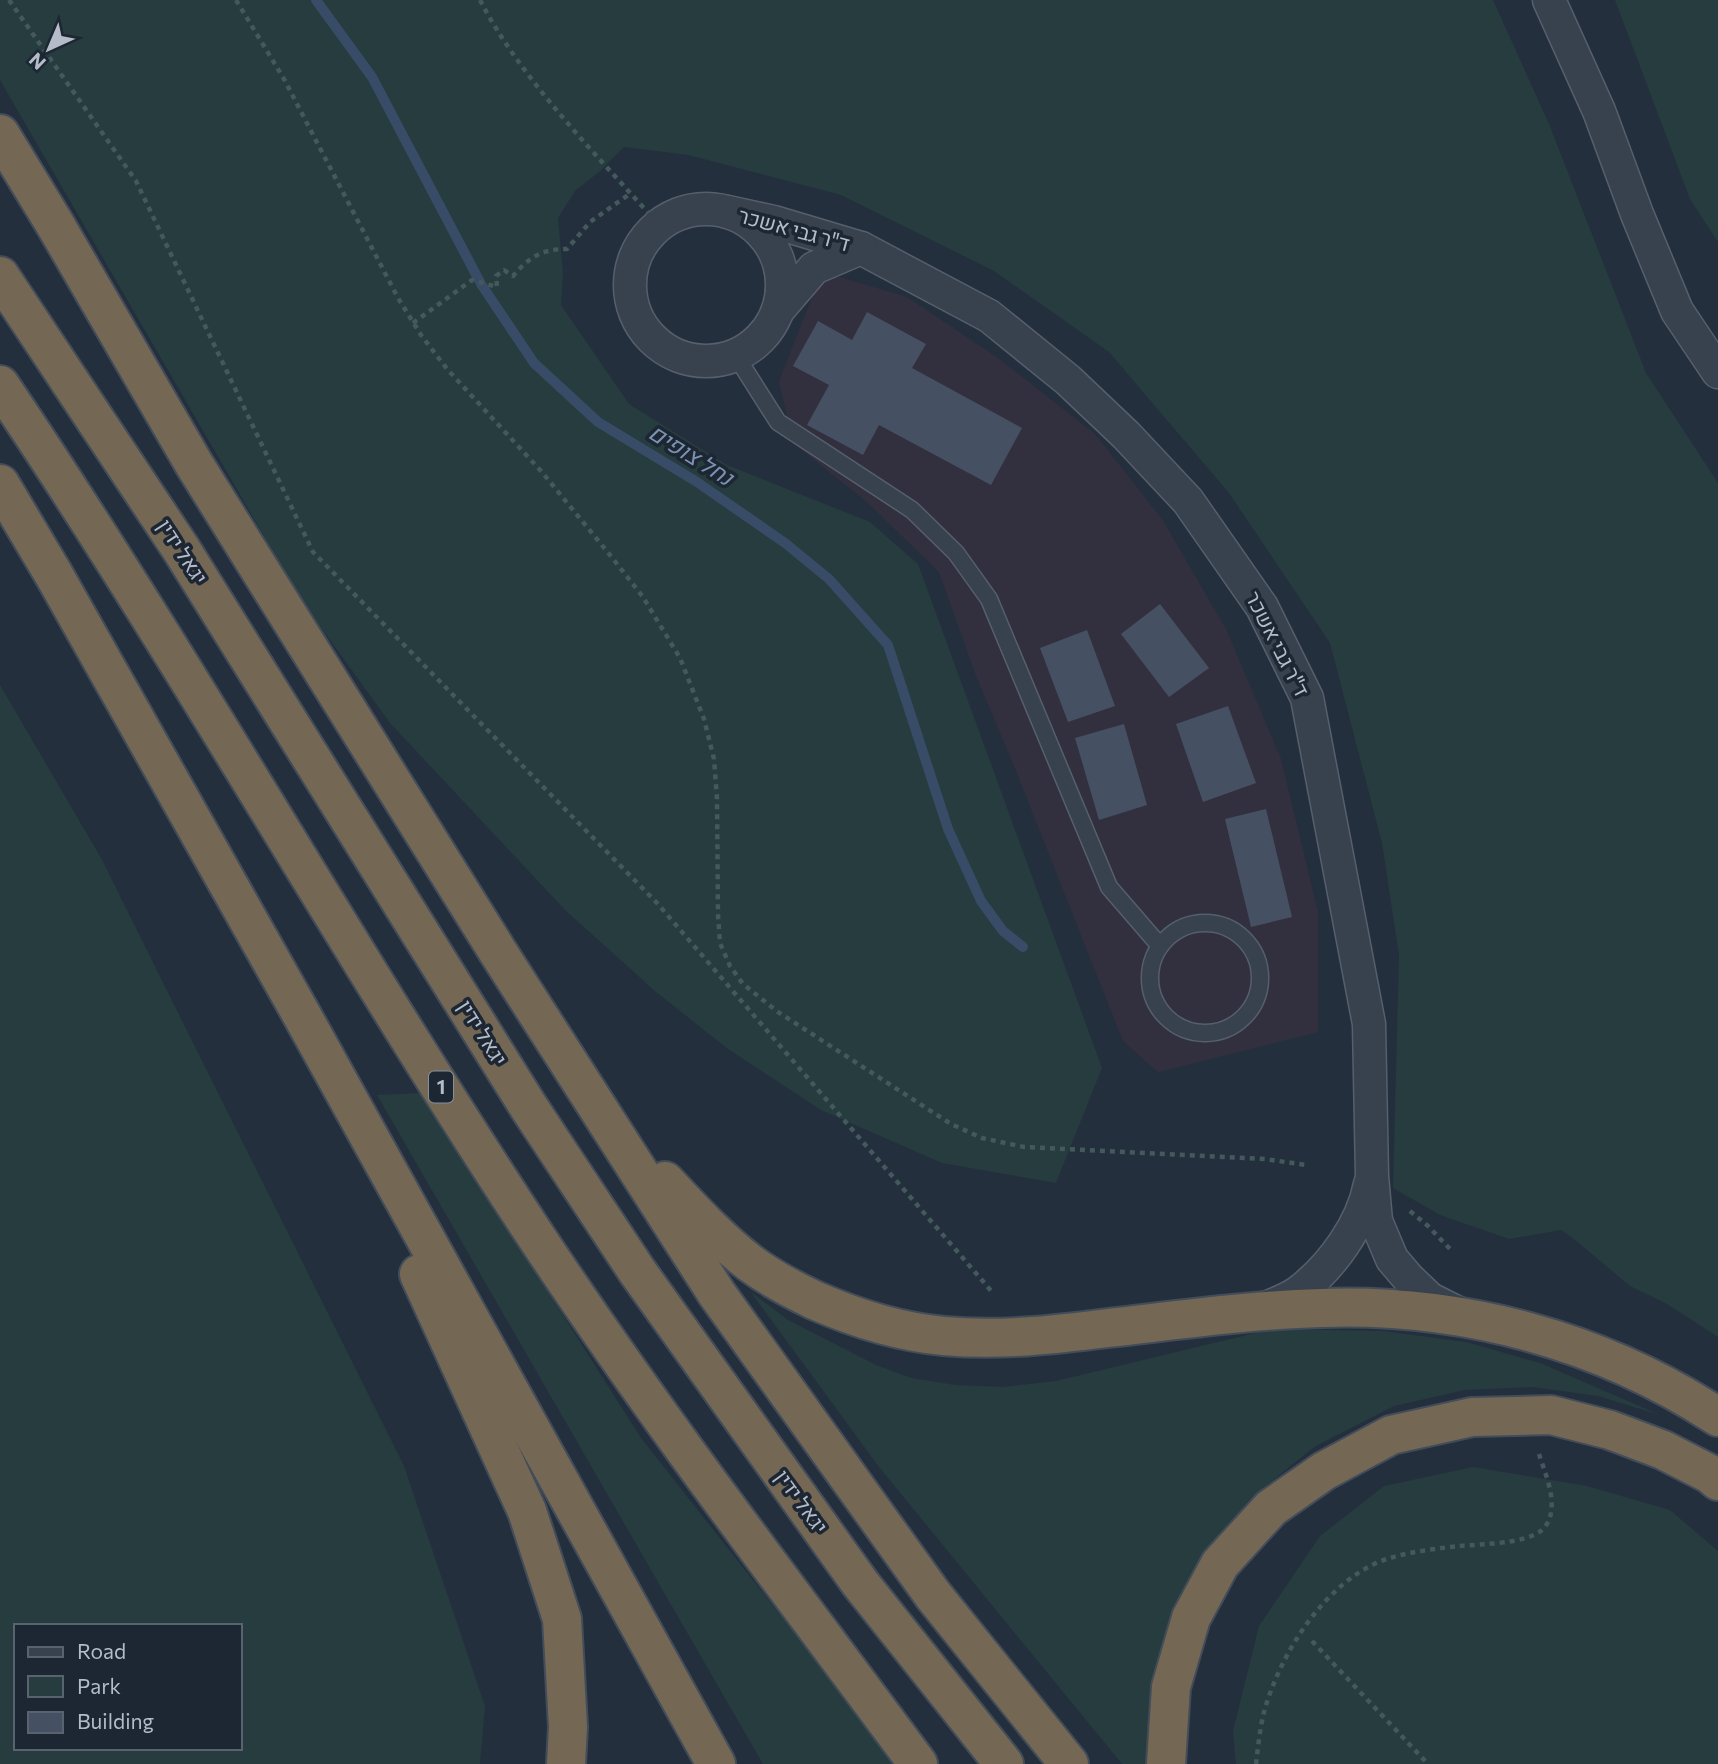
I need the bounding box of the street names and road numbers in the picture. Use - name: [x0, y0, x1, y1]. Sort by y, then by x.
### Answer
- street label: ד"ר גבי אשכר: [736, 202, 853, 255]
- street label: יגאל ידין: [153, 514, 213, 588]
- street label: ד"ר גבי אשכר: [1241, 587, 1315, 700]
- street label: יגאל ידין: [453, 995, 513, 1070]
- road number: 1: [429, 1072, 453, 1102]
- street label: יגאל ידין: [771, 1464, 834, 1538]

